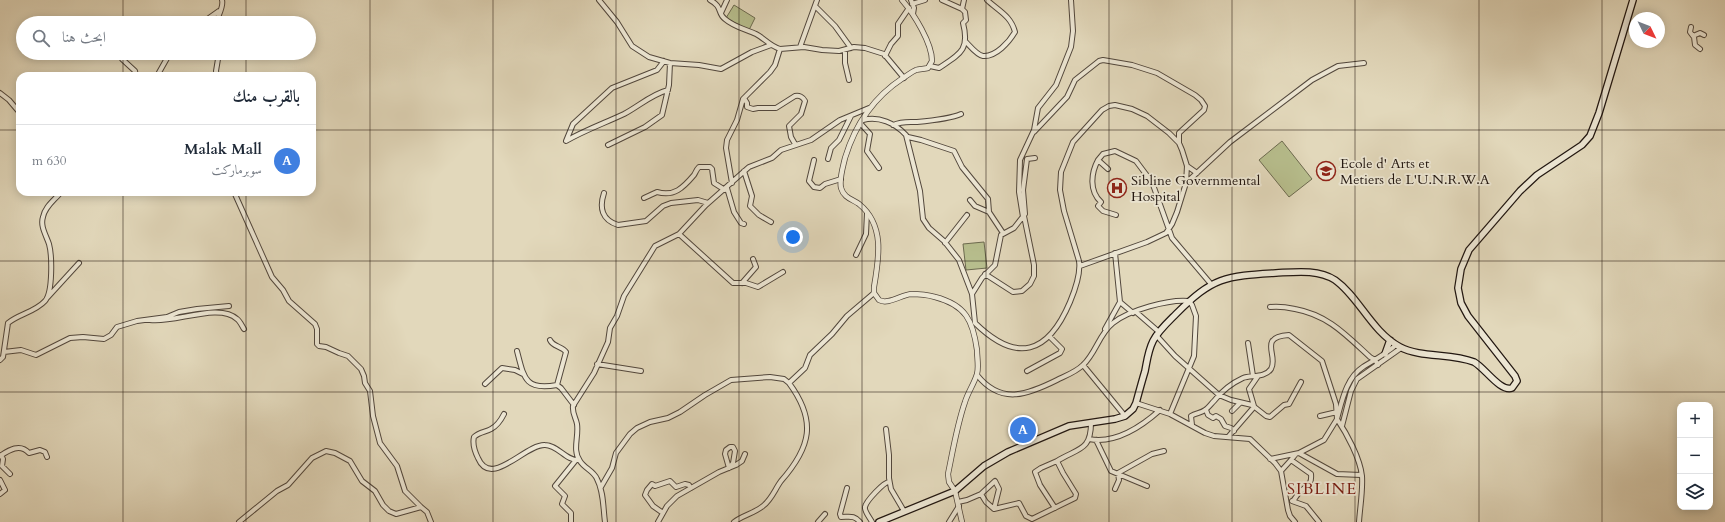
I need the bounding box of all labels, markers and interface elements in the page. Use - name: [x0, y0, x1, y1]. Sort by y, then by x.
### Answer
- north arrow: [1629, 12, 1665, 48]
- search box: [16, 16, 316, 60]
- icon: search: [30, 27, 52, 49]
- text: ابحث هنا: [62, 27, 106, 47]
- text: بالقرب منك: [233, 85, 300, 108]
- text: Malak Mall: [184, 139, 262, 159]
- text: 630 m: [32, 152, 66, 170]
- text: A: [282, 152, 292, 170]
- place label: Ecole d' Arts et Metiers de L'U.N.R.W.A: [1340, 154, 1490, 189]
- school or university icon: Ecole d' Arts et Metiers de L'U.N.R.W.A: [1315, 160, 1337, 182]
- text: سوبرماركت: [212, 161, 262, 179]
- place label: Sibline Governmental Hospital: [1131, 171, 1261, 206]
- hospital icon: Sibline Governmental Hospital: [1106, 177, 1128, 199]
- your location: [783, 227, 803, 247]
- map controls: [1677, 402, 1713, 510]
- button: +: [1677, 402, 1713, 438]
- pin: A: [1010, 415, 1036, 445]
- button: −: [1677, 438, 1713, 474]
- button: layers: [1677, 474, 1713, 510]
- district label: SIBLINE: [1287, 478, 1357, 500]

